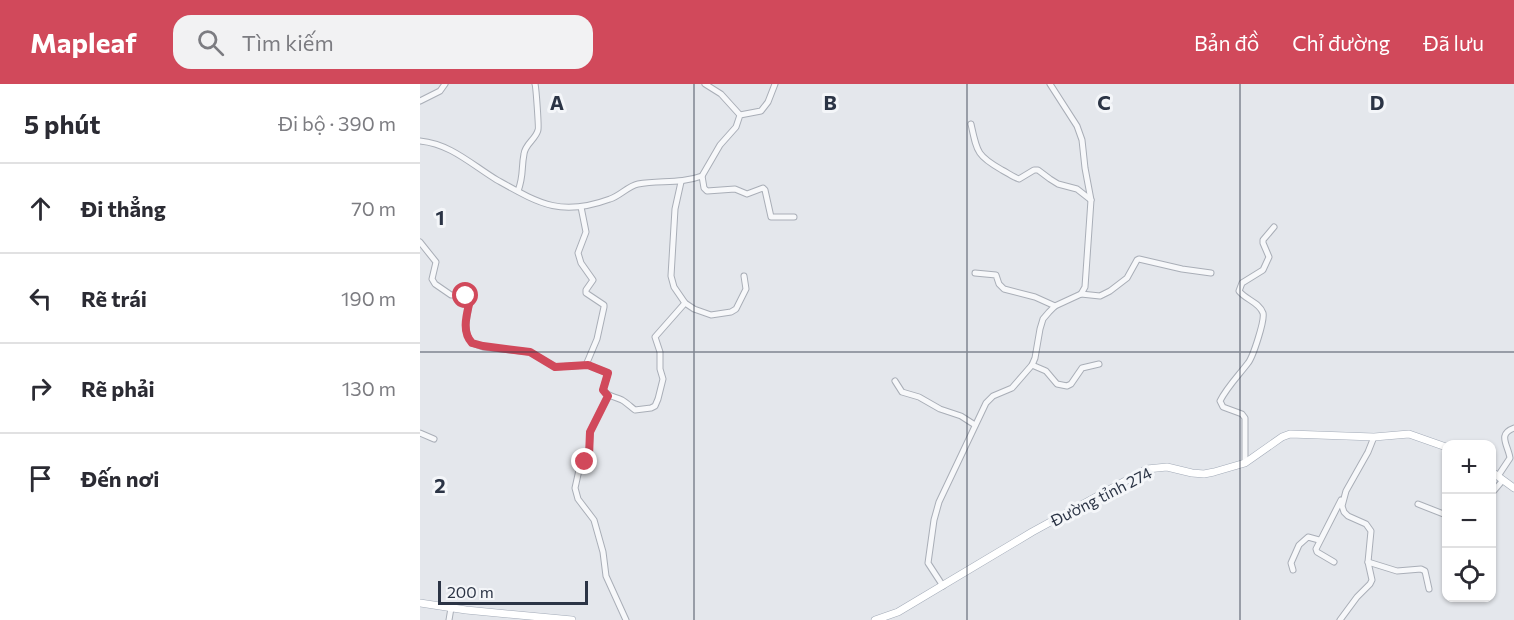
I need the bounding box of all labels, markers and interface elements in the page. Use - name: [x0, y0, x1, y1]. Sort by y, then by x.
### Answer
- search box: [173, 15, 593, 69]
- text: Mapleaf: [30, 25, 137, 59]
- icon: search: [194, 26, 227, 59]
- text: Tìm kiếm: [242, 29, 334, 56]
- text: Bản đồ: [1194, 30, 1259, 55]
- text: Chỉ đường: [1292, 30, 1390, 55]
- text: Đã lưu: [1423, 30, 1484, 55]
- text: A: [550, 90, 564, 114]
- text: B: [823, 90, 837, 114]
- text: C: [1097, 90, 1111, 114]
- text: D: [1370, 90, 1384, 114]
- text: 5 phút: [24, 108, 100, 139]
- text: Đi bộ · 390 m: [278, 111, 396, 135]
- icon: ahead: [24, 192, 57, 225]
- text: Đi thẳng: [81, 195, 166, 222]
- text: 70 m: [351, 196, 396, 220]
- text: 1: [435, 205, 445, 229]
- icon: left: [24, 282, 57, 315]
- route start: [452, 282, 478, 308]
- text: Rẽ trái: [81, 285, 147, 312]
- text: 190 m: [341, 286, 396, 310]
- icon: right: [24, 372, 57, 405]
- text: Rẽ phải: [81, 375, 155, 402]
- text: 130 m: [342, 376, 396, 400]
- map controls: [1442, 440, 1496, 602]
- button: +: [1442, 440, 1496, 494]
- route end: [571, 448, 597, 474]
- icon: arrive: [24, 462, 57, 495]
- street label: Đường tỉnh 274: [1046, 462, 1155, 530]
- text: Đến nơi: [81, 465, 159, 492]
- text: 2: [434, 473, 446, 497]
- button: −: [1442, 494, 1496, 548]
- button: locate: [1442, 548, 1496, 602]
- scale bar: [438, 578, 588, 606]
- text: 200 m: [447, 582, 494, 601]

